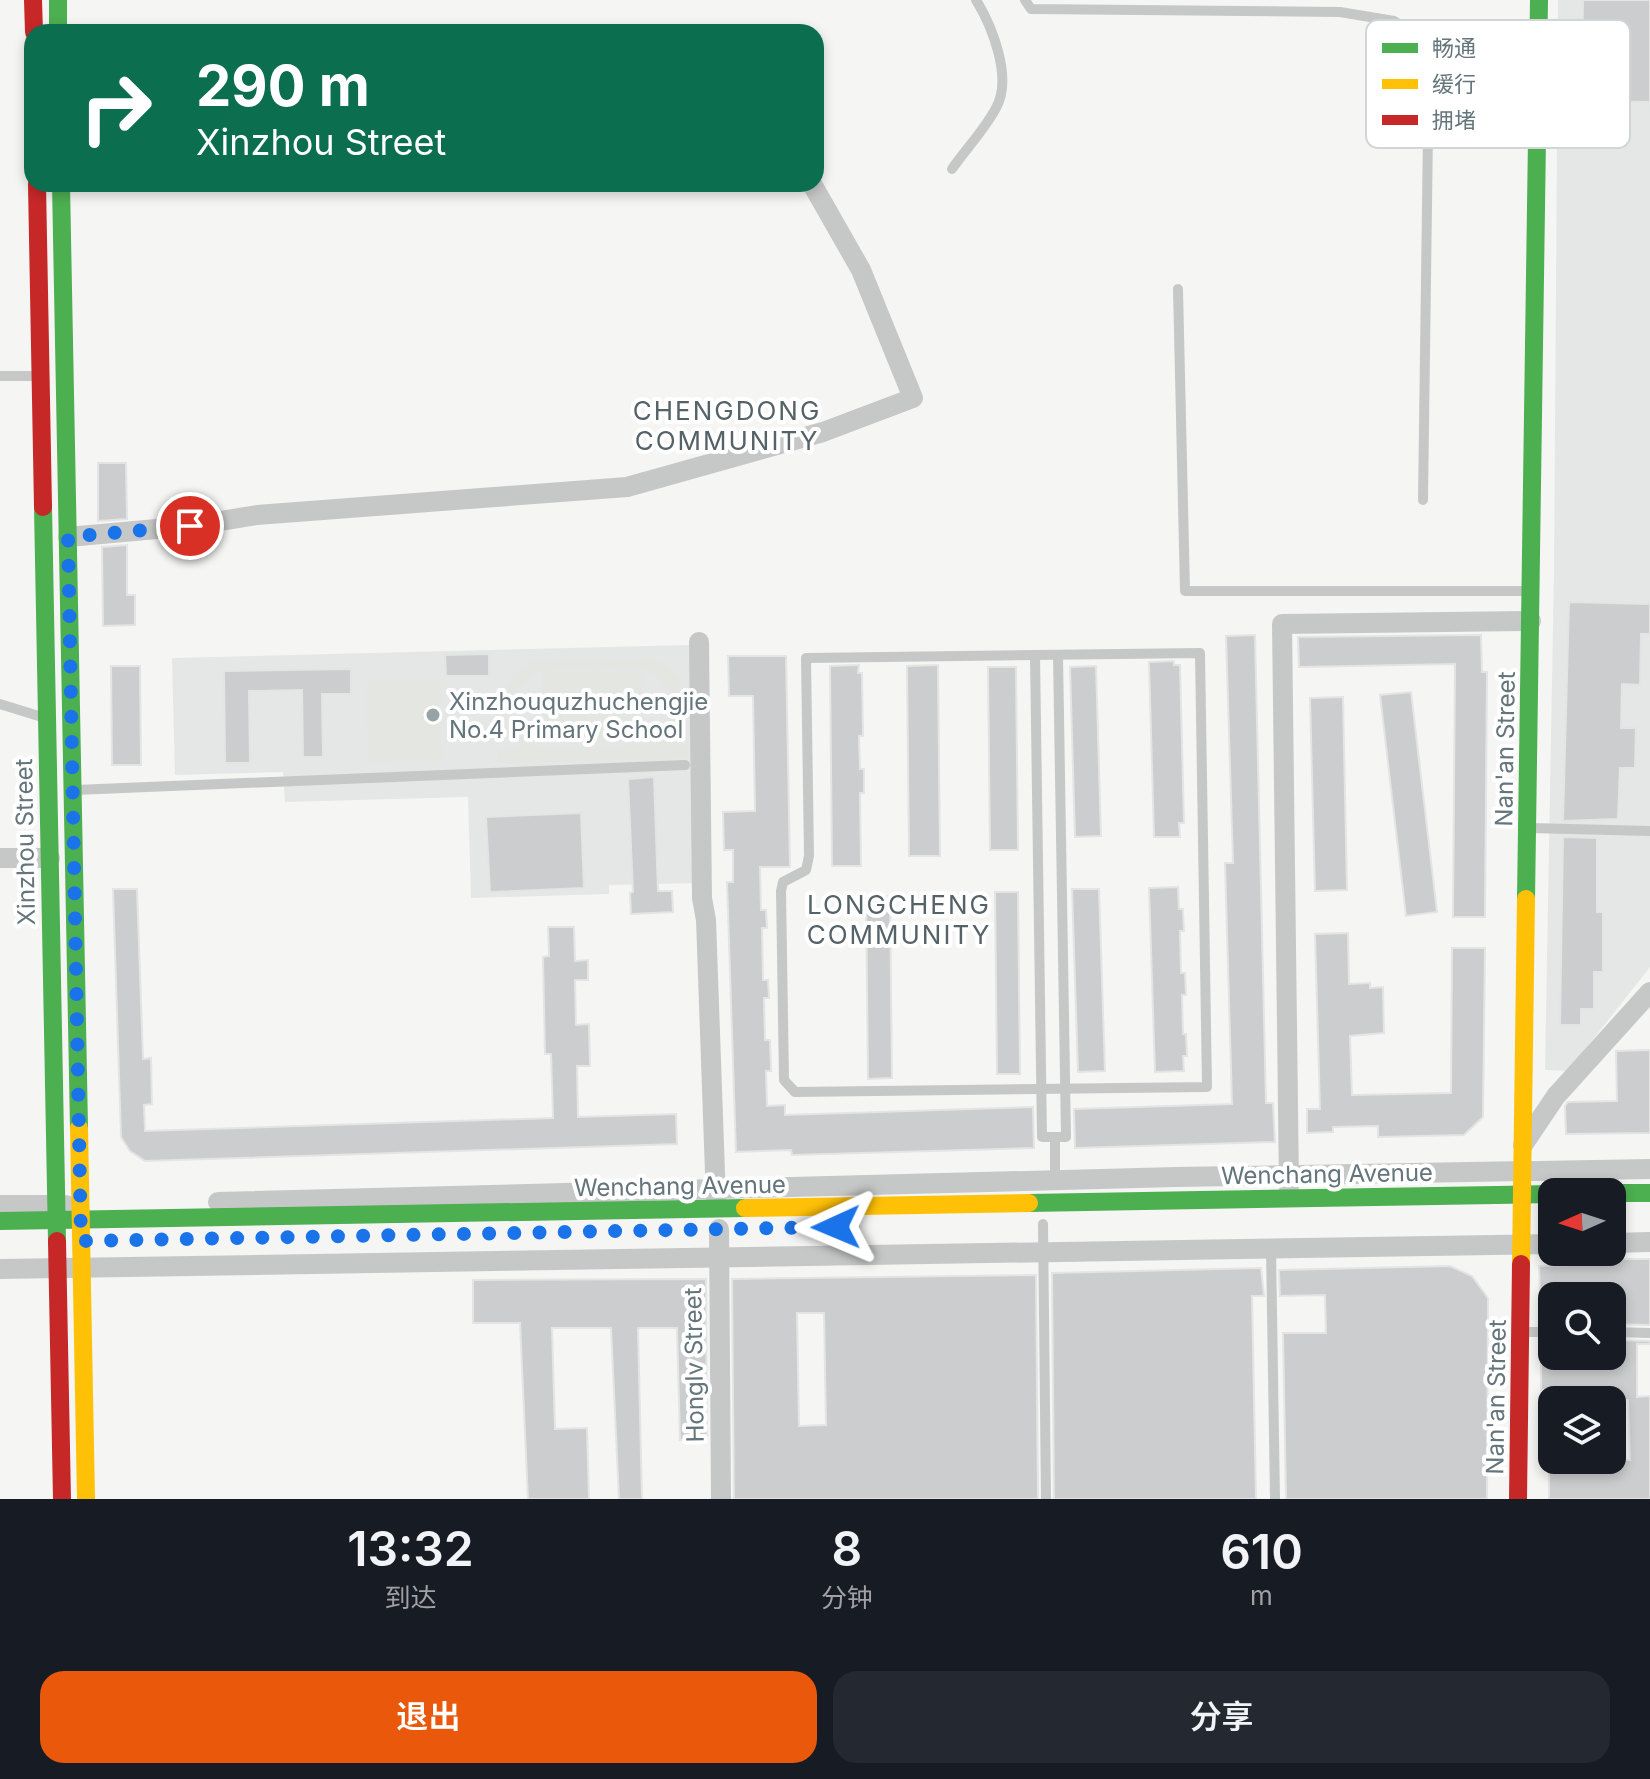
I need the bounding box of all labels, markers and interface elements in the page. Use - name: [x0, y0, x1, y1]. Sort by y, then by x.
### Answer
- legend: [1366, 20, 1630, 148]
- text: 畅通: [1432, 35, 1476, 61]
- text: 290 m: [196, 52, 370, 120]
- icon: right: [64, 56, 168, 160]
- text: 缓行: [1432, 71, 1476, 97]
- text: 拥堵: [1432, 107, 1476, 133]
- text: Xinzhou Street: [196, 120, 446, 164]
- district label: CHENGDONG COMMUNITY: [633, 395, 821, 456]
- pin: [156, 492, 224, 560]
- icon: arrive: [168, 504, 212, 548]
- street label: Nan'an Street: [1489, 671, 1521, 827]
- place label: Xinzhouquzhuchengjie No.4 Primary School: [449, 687, 708, 744]
- marker: Xinzhouquzhuchengjie No.4 Primary School: [424, 706, 442, 724]
- street label: Xinzhou Street: [9, 758, 41, 926]
- district label: LONGCHENG COMMUNITY: [807, 889, 991, 950]
- street label: Wenchang Avenue: [1221, 1158, 1433, 1190]
- street label: Wenchang Avenue: [574, 1170, 786, 1202]
- north arrow: [1538, 1178, 1626, 1266]
- map controls: [1538, 1178, 1626, 1474]
- position arrow: [794, 1185, 878, 1269]
- button: search: [1538, 1282, 1626, 1370]
- street label: Honglv Street: [678, 1287, 710, 1443]
- street label: Nan'an Street: [1480, 1319, 1512, 1475]
- button: layers: [1538, 1386, 1626, 1474]
- text: 13:32: [347, 1519, 474, 1578]
- text: 8: [832, 1519, 862, 1578]
- text: 610: [1220, 1522, 1303, 1581]
- text: m: [1250, 1580, 1273, 1611]
- text: 到达: [384, 1582, 436, 1613]
- text: 分钟: [821, 1582, 873, 1613]
- button: 退出: [40, 1671, 817, 1763]
- button: 分享: [833, 1671, 1610, 1763]

